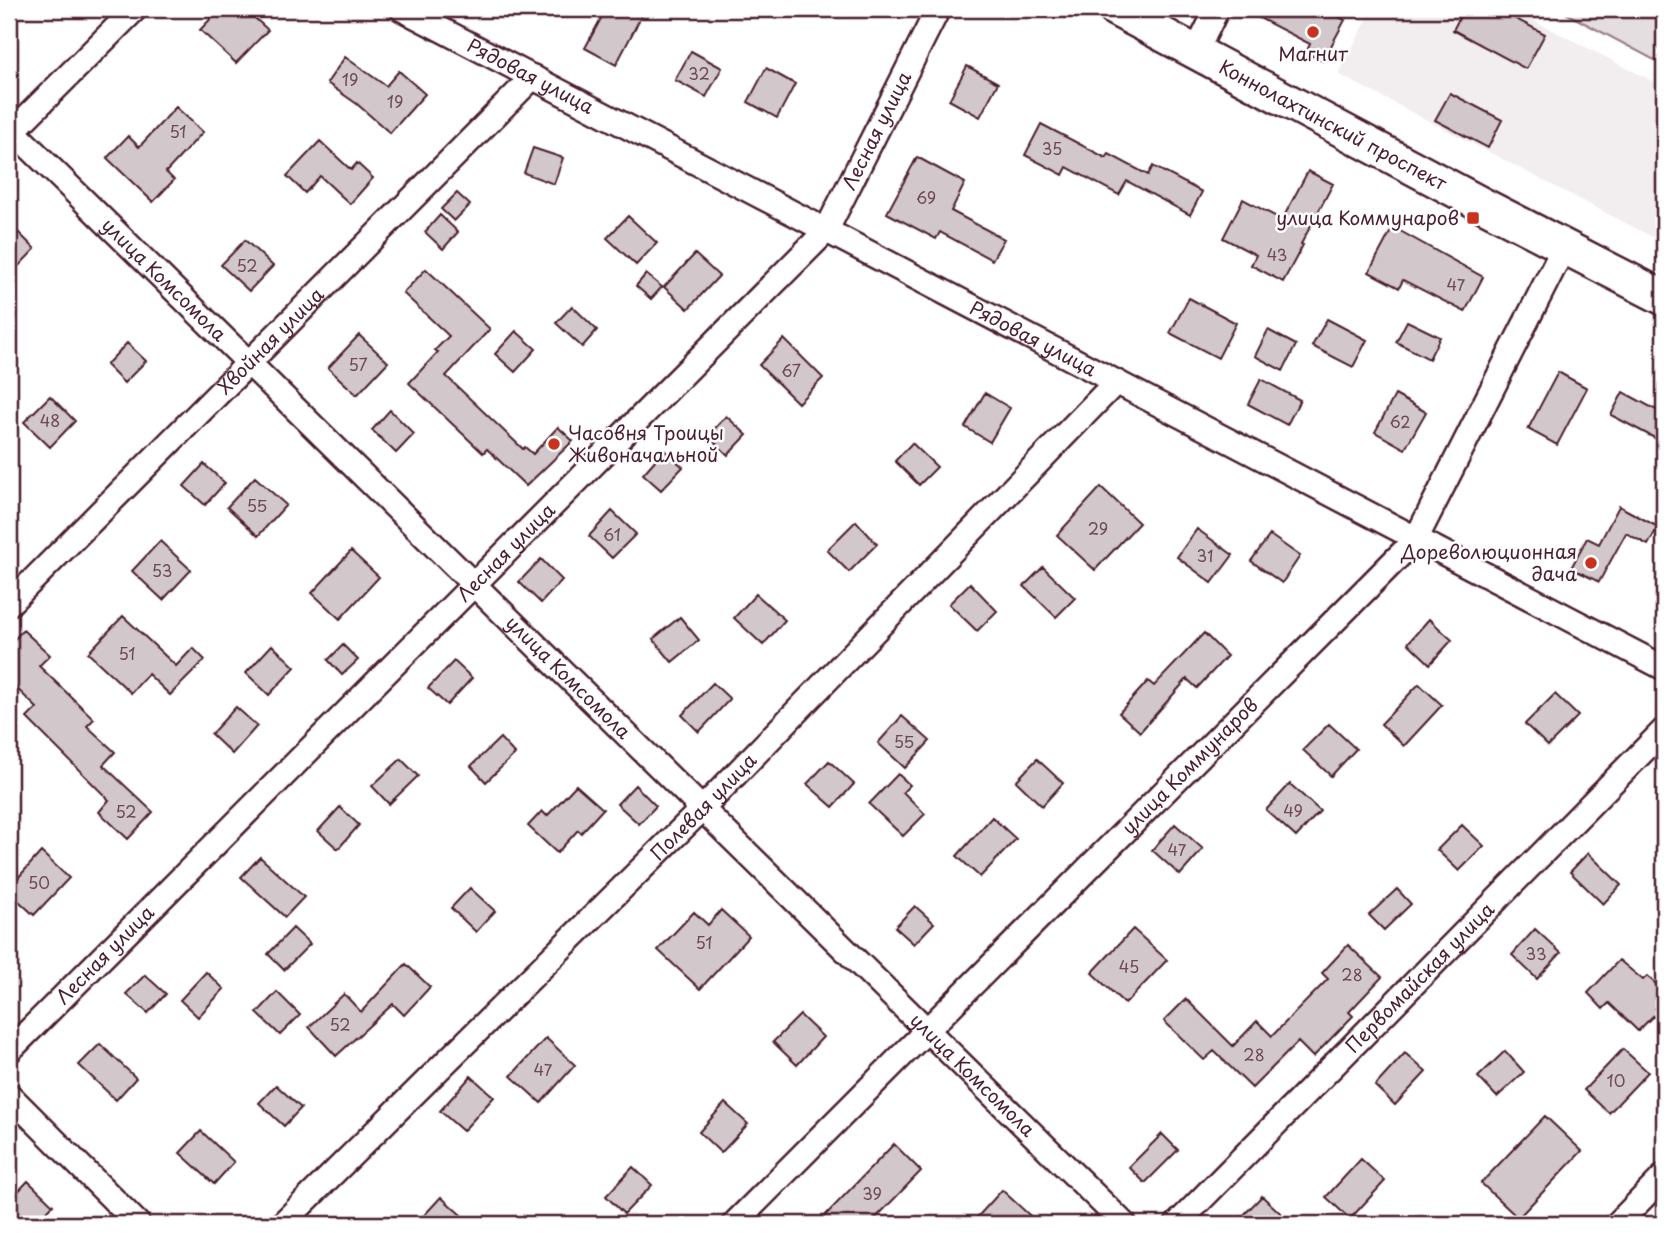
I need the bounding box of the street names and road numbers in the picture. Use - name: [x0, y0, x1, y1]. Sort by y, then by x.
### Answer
- street label: Рядовая улица: [463, 31, 599, 120]
- street label: Коннолахтинский проспект: [1215, 52, 1453, 197]
- street label: Лесная улица: [834, 66, 917, 194]
- street label: улица Комсомола: [96, 211, 234, 347]
- street label: Хвойная улица: [210, 280, 330, 400]
- street label: Рядовая улица: [965, 293, 1102, 382]
- street label: Лесная улица: [450, 496, 561, 607]
- street label: улица Комсомола: [500, 609, 638, 745]
- street label: улица Коммунаров: [1115, 691, 1263, 840]
- street label: Полевая улица: [643, 746, 762, 866]
- street label: Первомайская улица: [1338, 895, 1500, 1059]
- street label: Лесная улица: [49, 898, 160, 1010]
- street label: улица Комсомола: [904, 1006, 1042, 1142]

